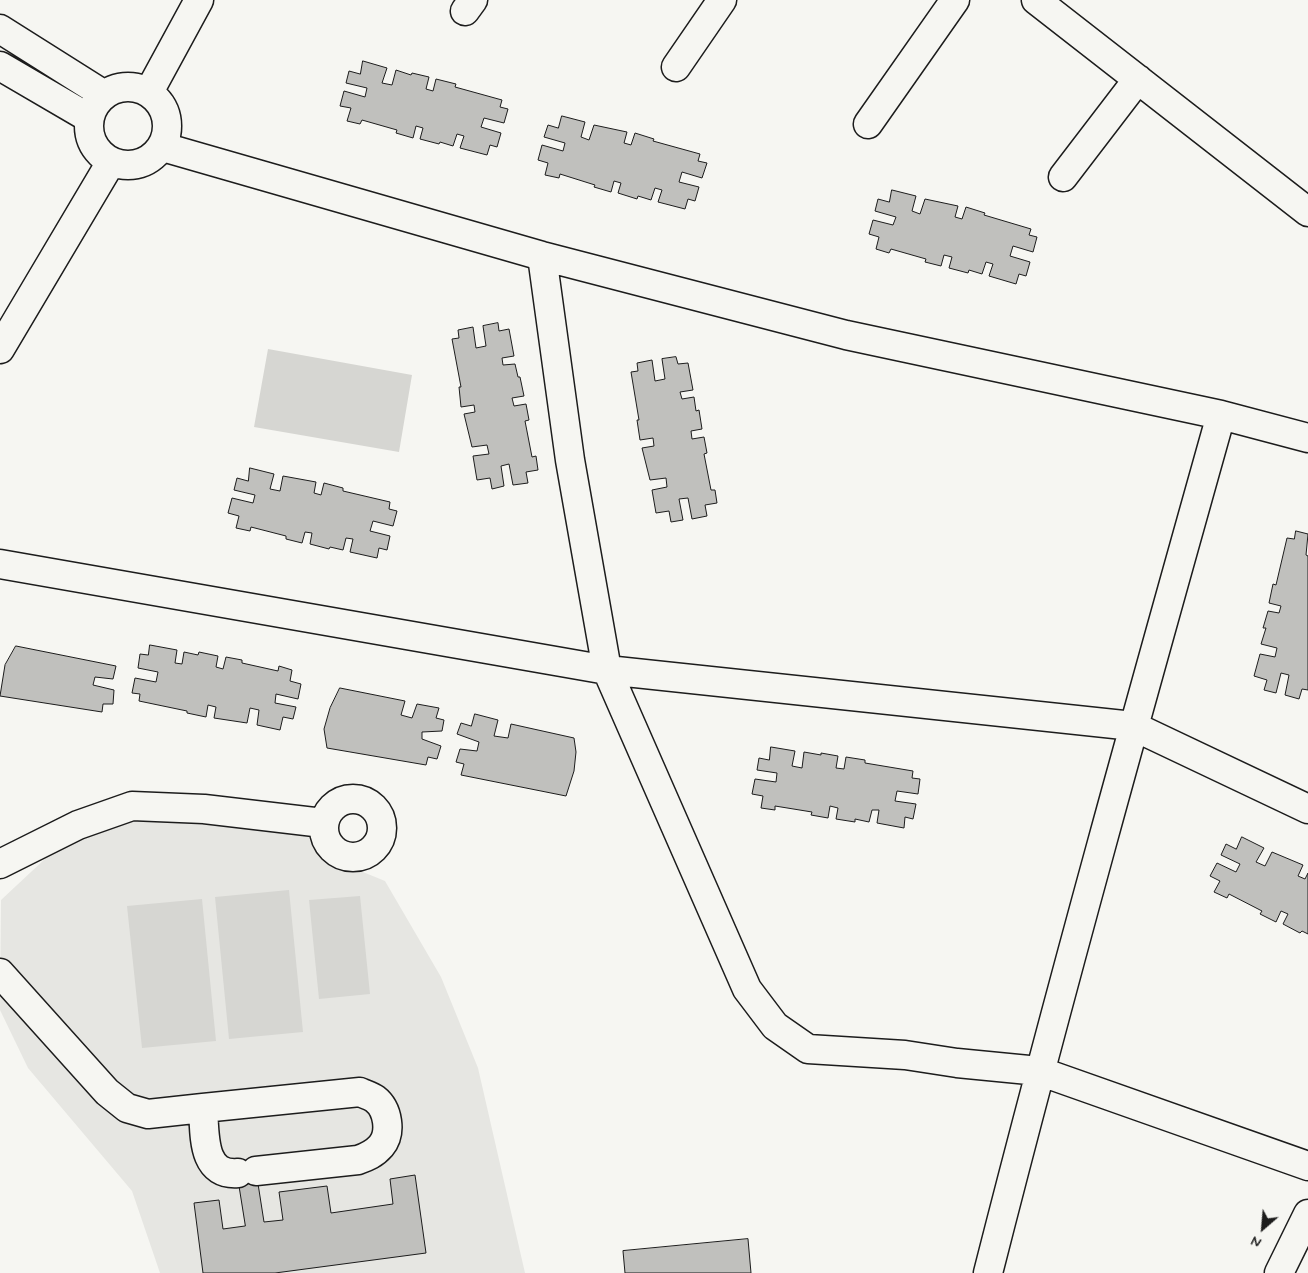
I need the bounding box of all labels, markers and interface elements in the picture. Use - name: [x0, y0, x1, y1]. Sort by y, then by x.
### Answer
- north arrow: [1238, 1203, 1288, 1253]
- text: N: [1248, 1231, 1264, 1252]

